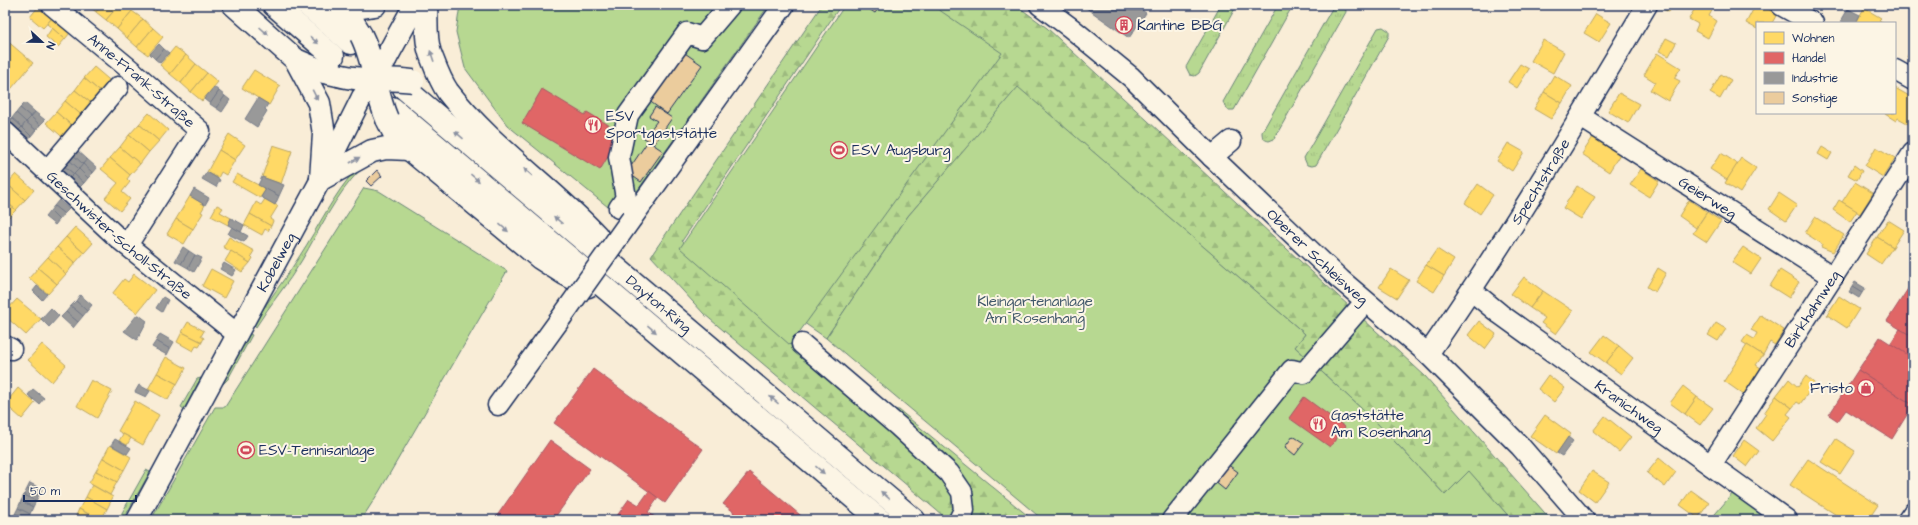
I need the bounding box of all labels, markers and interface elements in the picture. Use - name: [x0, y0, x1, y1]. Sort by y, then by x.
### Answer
- building icon: Kantine BBG: [1114, 15, 1134, 35]
- place label: Kantine BBG: [1137, 15, 1223, 36]
- north arrow: [22, 22, 62, 62]
- legend: [1756, 22, 1896, 114]
- one-way arrow: [259, 26, 268, 35]
- street label: Anne-Frank-Straße: [83, 28, 200, 133]
- text: Wohnen: [1792, 30, 1834, 47]
- one-way arrow: [309, 35, 319, 44]
- text: N: [43, 40, 59, 52]
- one-way arrow: [428, 50, 434, 62]
- text: Handel: [1792, 50, 1826, 67]
- text: Industrie: [1792, 70, 1838, 87]
- one-way arrow: [311, 89, 318, 100]
- text: Sonstige: [1792, 90, 1838, 108]
- place label: ESV Sportgaststätte: [606, 106, 717, 145]
- restaurant icon: ESV Sportgaststätte: [583, 115, 603, 135]
- one-way arrow: [454, 131, 465, 140]
- street label: Spechtstraße: [1506, 134, 1575, 228]
- sports icon: ESV Augsburg: [829, 140, 849, 160]
- place label: ESV Augsburg: [852, 140, 951, 162]
- one-way arrow: [349, 157, 361, 164]
- street label: Geschwister-Scholl-Straße: [42, 166, 197, 304]
- one-way arrow: [523, 168, 533, 177]
- street label: Geierweg: [1674, 171, 1741, 225]
- one-way arrow: [469, 174, 480, 183]
- street label: Oberer Schleisweg: [1262, 204, 1373, 310]
- one-way arrow: [553, 215, 564, 224]
- one-way arrow: [498, 223, 509, 232]
- street label: Kobelweg: [252, 229, 302, 295]
- street label: Birkhahnweg: [1779, 266, 1846, 352]
- street label: Dayton-Ring: [621, 270, 697, 339]
- park label: Kleingartenanlage Am Rosenhang: [977, 291, 1093, 330]
- one-way arrow: [647, 324, 658, 333]
- street label: Kranichweg: [1590, 375, 1668, 439]
- place label: Fristo: [1810, 378, 1854, 399]
- shop icon: Fristo: [1856, 378, 1876, 398]
- one-way arrow: [768, 396, 779, 405]
- place label: Gaststätte Am Rosenhang: [1331, 405, 1431, 444]
- restaurant icon: Gaststätte Am Rosenhang: [1308, 414, 1328, 434]
- sports icon: ESV-Tennisanlage: [236, 440, 256, 460]
- place label: ESV-Tennisanlage: [259, 440, 375, 462]
- one-way arrow: [815, 466, 826, 475]
- scale bar: [24, 477, 136, 503]
- text: 50 m: [30, 483, 61, 500]
- one-way arrow: [879, 490, 890, 499]

